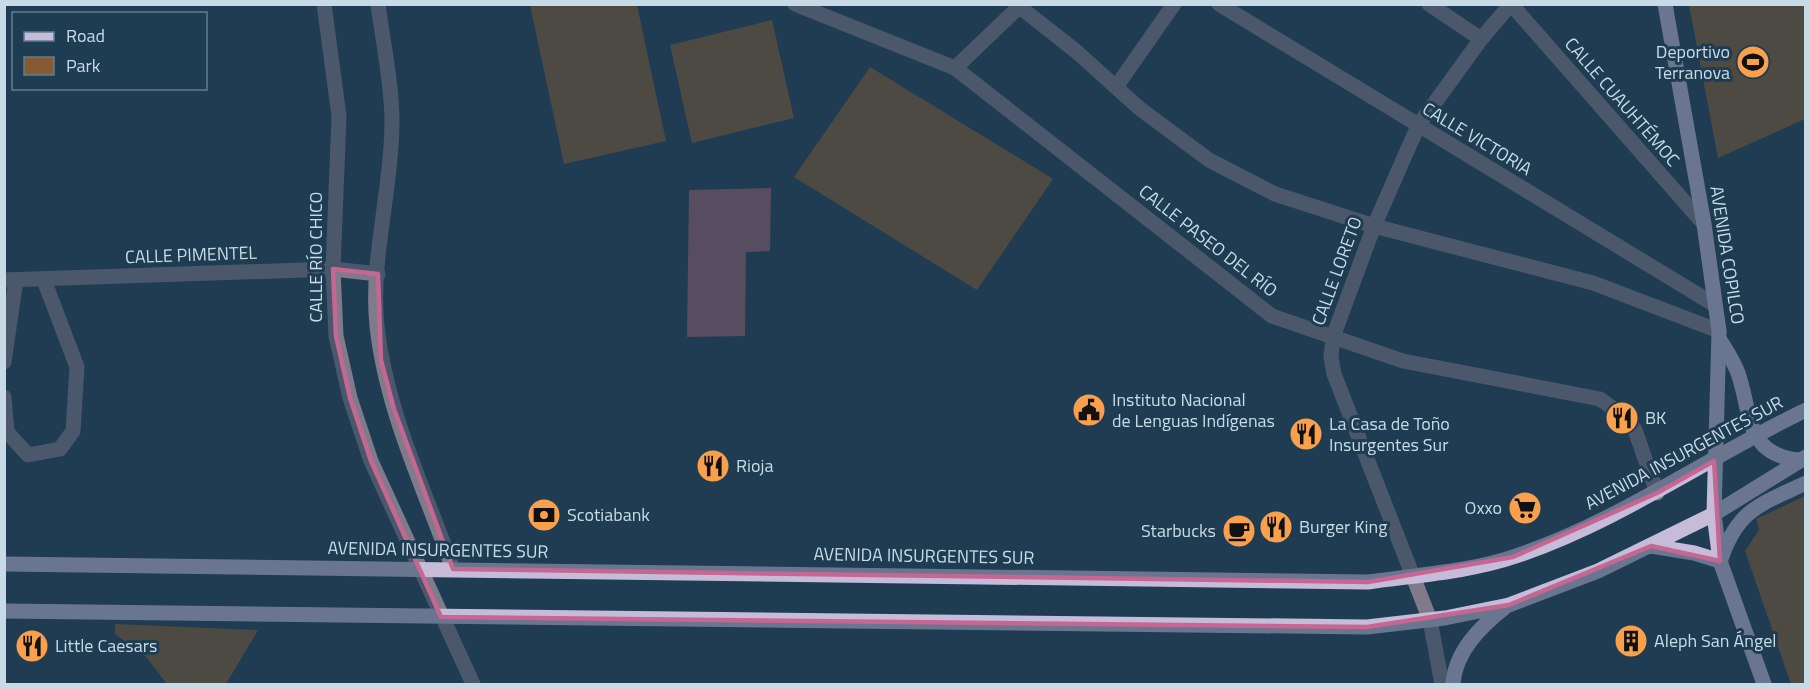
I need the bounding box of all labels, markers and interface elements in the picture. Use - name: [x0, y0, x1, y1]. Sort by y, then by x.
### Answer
- legend: [12, 12, 207, 90]
- text: Road: [66, 22, 105, 49]
- street label: CALLE CUAUHTÉMOC: [1559, 31, 1686, 172]
- place label: Deportivo Terranova: [1655, 38, 1730, 86]
- sports icon: Deportivo Terranova: [1735, 44, 1771, 80]
- text: Park: [66, 52, 101, 79]
- street label: CALLE VICTORIA: [1417, 95, 1537, 182]
- street label: CALLE PASEO DEL RÍO: [1133, 178, 1283, 303]
- street label: AVENIDA COPILCO: [1703, 184, 1752, 326]
- street label: CALLE RÍO CHICO: [302, 192, 329, 322]
- street label: CALLE LORETO: [1304, 213, 1369, 329]
- street label: CALLE PIMENTEL: [125, 239, 258, 270]
- place label: Instituto Nacional de Lenguas Indígenas: [1112, 386, 1275, 434]
- street label: AVENIDA INSURGENTES SUR: [1580, 389, 1788, 516]
- public building icon: Instituto Nacional de Lenguas Indígenas: [1071, 392, 1107, 428]
- restaurant icon: BK: [1604, 400, 1640, 436]
- place label: BK: [1645, 404, 1666, 431]
- place label: La Casa de Toño Insurgentes Sur: [1329, 410, 1450, 458]
- restaurant icon: La Casa de Toño Insurgentes Sur: [1288, 416, 1324, 452]
- restaurant icon: Rioja: [695, 448, 731, 484]
- place label: Rioja: [736, 452, 774, 479]
- supermarket icon: Oxxo: [1507, 490, 1543, 526]
- place label: Oxxo: [1465, 494, 1502, 521]
- bank icon: Scotiabank: [526, 497, 562, 533]
- place label: Scotiabank: [567, 501, 650, 528]
- restaurant icon: Burger King: [1258, 509, 1294, 545]
- cafe icon: Starbucks: [1221, 513, 1257, 549]
- place label: Burger King: [1299, 513, 1387, 540]
- place label: Starbucks: [1141, 517, 1216, 544]
- street label: AVENIDA INSURGENTES SUR: [327, 534, 549, 565]
- street label: AVENIDA INSURGENTES SUR: [813, 540, 1035, 571]
- building icon: Aleph San Ángel: [1613, 623, 1649, 659]
- place label: Aleph San Ángel: [1654, 627, 1776, 654]
- restaurant icon: Little Caesars: [14, 628, 50, 664]
- place label: Little Caesars: [55, 632, 157, 659]

